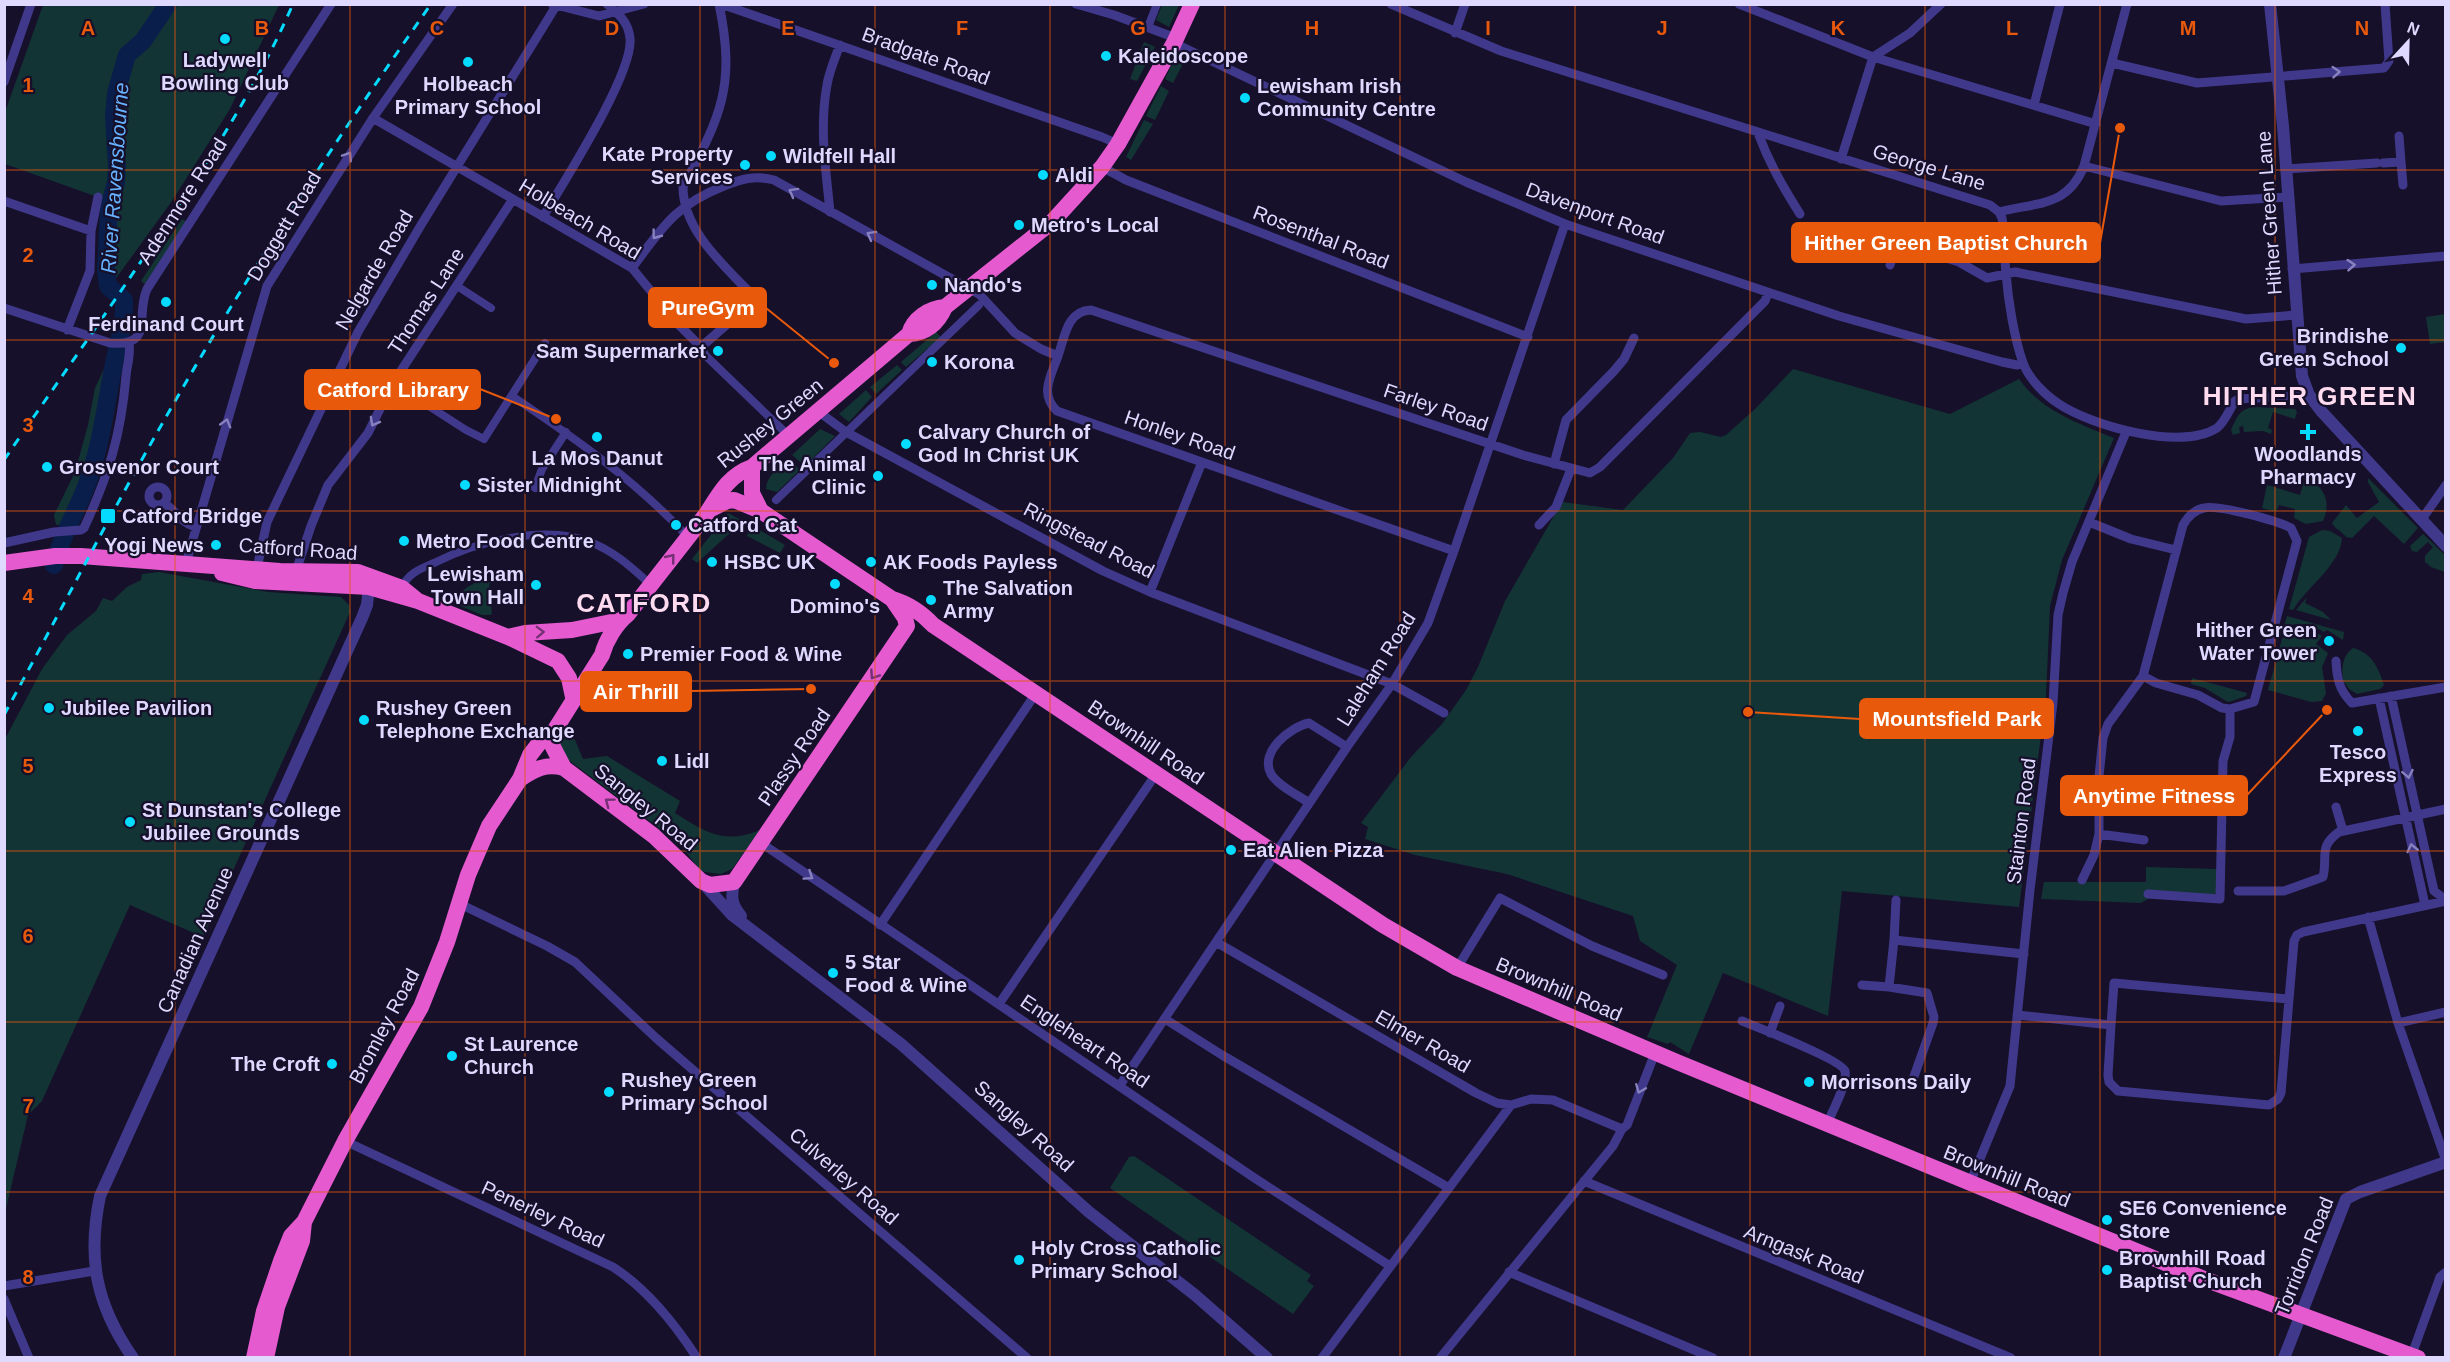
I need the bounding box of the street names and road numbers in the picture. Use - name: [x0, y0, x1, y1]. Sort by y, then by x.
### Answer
- street label: Bradgate Road: [859, 23, 993, 89]
- street label: Hither Green Lane: [2252, 130, 2286, 296]
- street label: Adenmore Road: [133, 134, 231, 268]
- street label: George Lane: [1870, 139, 1988, 195]
- street label: Doggett Road: [243, 167, 325, 285]
- street label: Holbeach Road: [515, 174, 645, 264]
- street label: Davenport Road: [1523, 178, 1667, 248]
- street label: Rosenthal Road: [1250, 201, 1392, 273]
- street label: Nelgarde Road: [331, 206, 417, 334]
- street label: Thomas Lane: [383, 244, 469, 358]
- street label: Rushey Green: [713, 374, 827, 472]
- street label: Farley Road: [1381, 379, 1491, 435]
- street label: Honley Road: [1122, 406, 1238, 464]
- street label: Ringstead Road: [1020, 498, 1158, 582]
- street label: Catford Road: [238, 534, 358, 564]
- street label: Laleham Road: [1332, 608, 1420, 730]
- street label: Brownhill Road: [1084, 695, 1208, 789]
- street label: Plassy Road: [753, 704, 835, 810]
- street label: Stainton Road: [2002, 757, 2040, 885]
- street label: Sangley Road: [590, 759, 702, 855]
- street label: Canadian Avenue: [153, 864, 237, 1016]
- street label: Brownhill Road: [1493, 953, 1625, 1025]
- street label: Bromley Road: [345, 965, 423, 1087]
- street label: Engleheart Road: [1017, 990, 1153, 1092]
- street label: Elmer Road: [1372, 1005, 1474, 1077]
- street label: Sangley Road: [970, 1076, 1078, 1176]
- street label: Culverley Road: [785, 1123, 903, 1229]
- street label: Brownhill Road: [1941, 1141, 2073, 1211]
- street label: Penerley Road: [478, 1176, 608, 1252]
- street label: Torridon Road: [2270, 1194, 2338, 1318]
- street label: Arngask Road: [1741, 1220, 1867, 1288]

